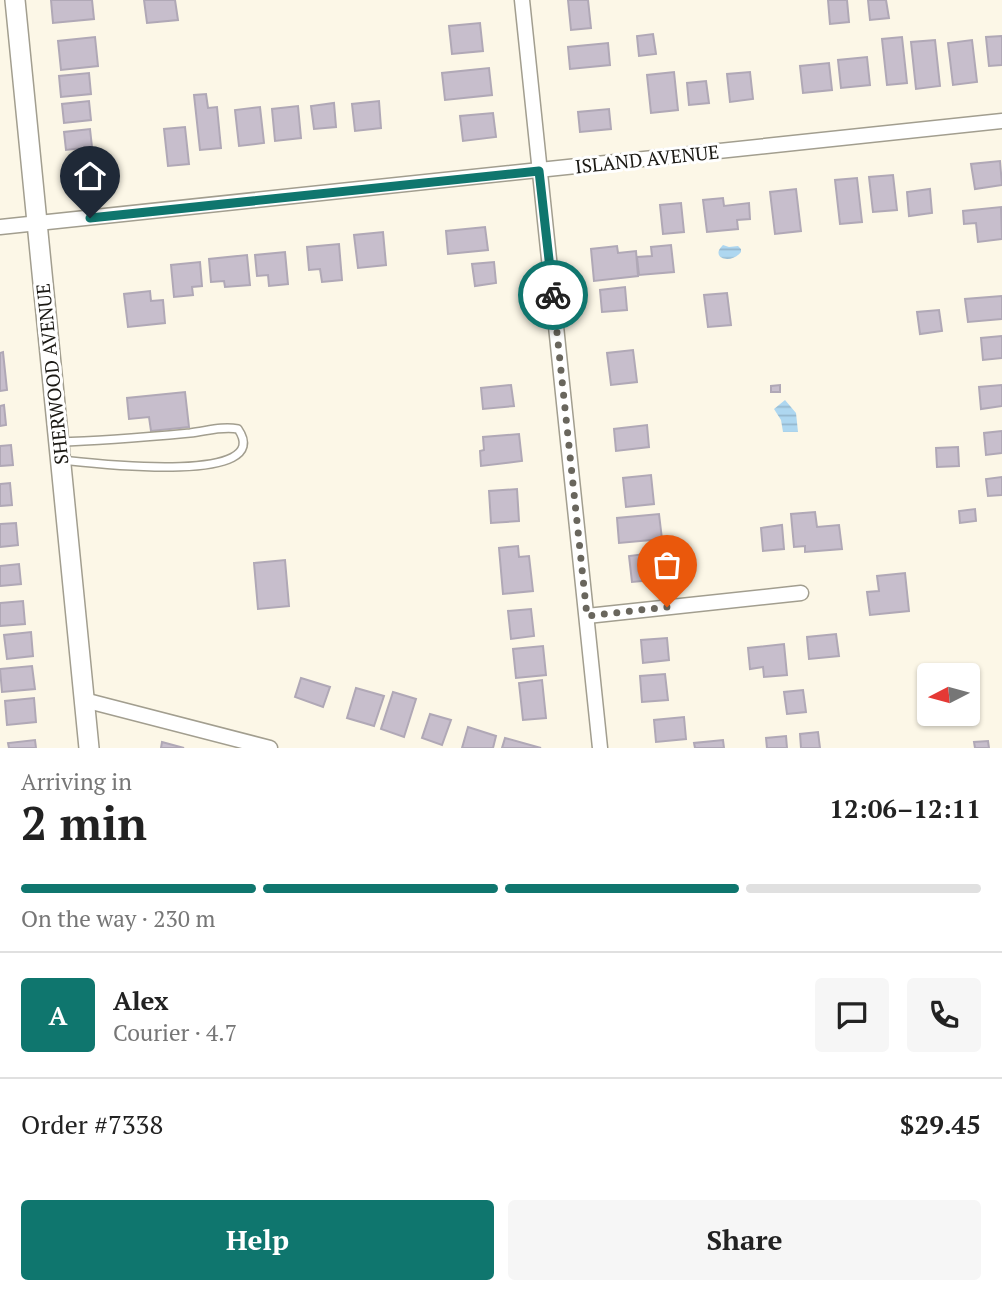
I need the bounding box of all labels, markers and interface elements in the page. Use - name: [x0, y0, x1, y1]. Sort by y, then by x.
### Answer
- street label: ISLAND AVENUE: [574, 139, 720, 178]
- pin: [60, 146, 120, 218]
- icon: home: [71, 157, 109, 195]
- courier: [518, 260, 588, 330]
- icon: bike: [534, 276, 572, 314]
- street label: SHERWOOD AVENUE: [30, 282, 73, 466]
- pin: [637, 535, 697, 607]
- icon: bag: [648, 546, 686, 584]
- north arrow: [917, 663, 980, 726]
- map controls: [917, 663, 980, 726]
- text: Arriving in: [21, 766, 132, 797]
- text: 12:06–12:11: [829, 791, 981, 825]
- text: 2 min: [21, 792, 147, 853]
- text: On the way · 230 m: [21, 903, 215, 934]
- button: chat: [815, 978, 889, 1052]
- button: phone: [907, 978, 981, 1052]
- text: Alex: [113, 983, 169, 1017]
- text: A: [49, 998, 67, 1032]
- text: Courier · 4.7: [113, 1017, 237, 1048]
- text: Order #7338: [21, 1107, 163, 1141]
- text: $29.45: [900, 1107, 981, 1141]
- button: Help: [21, 1200, 494, 1280]
- button: Share: [508, 1200, 981, 1280]

